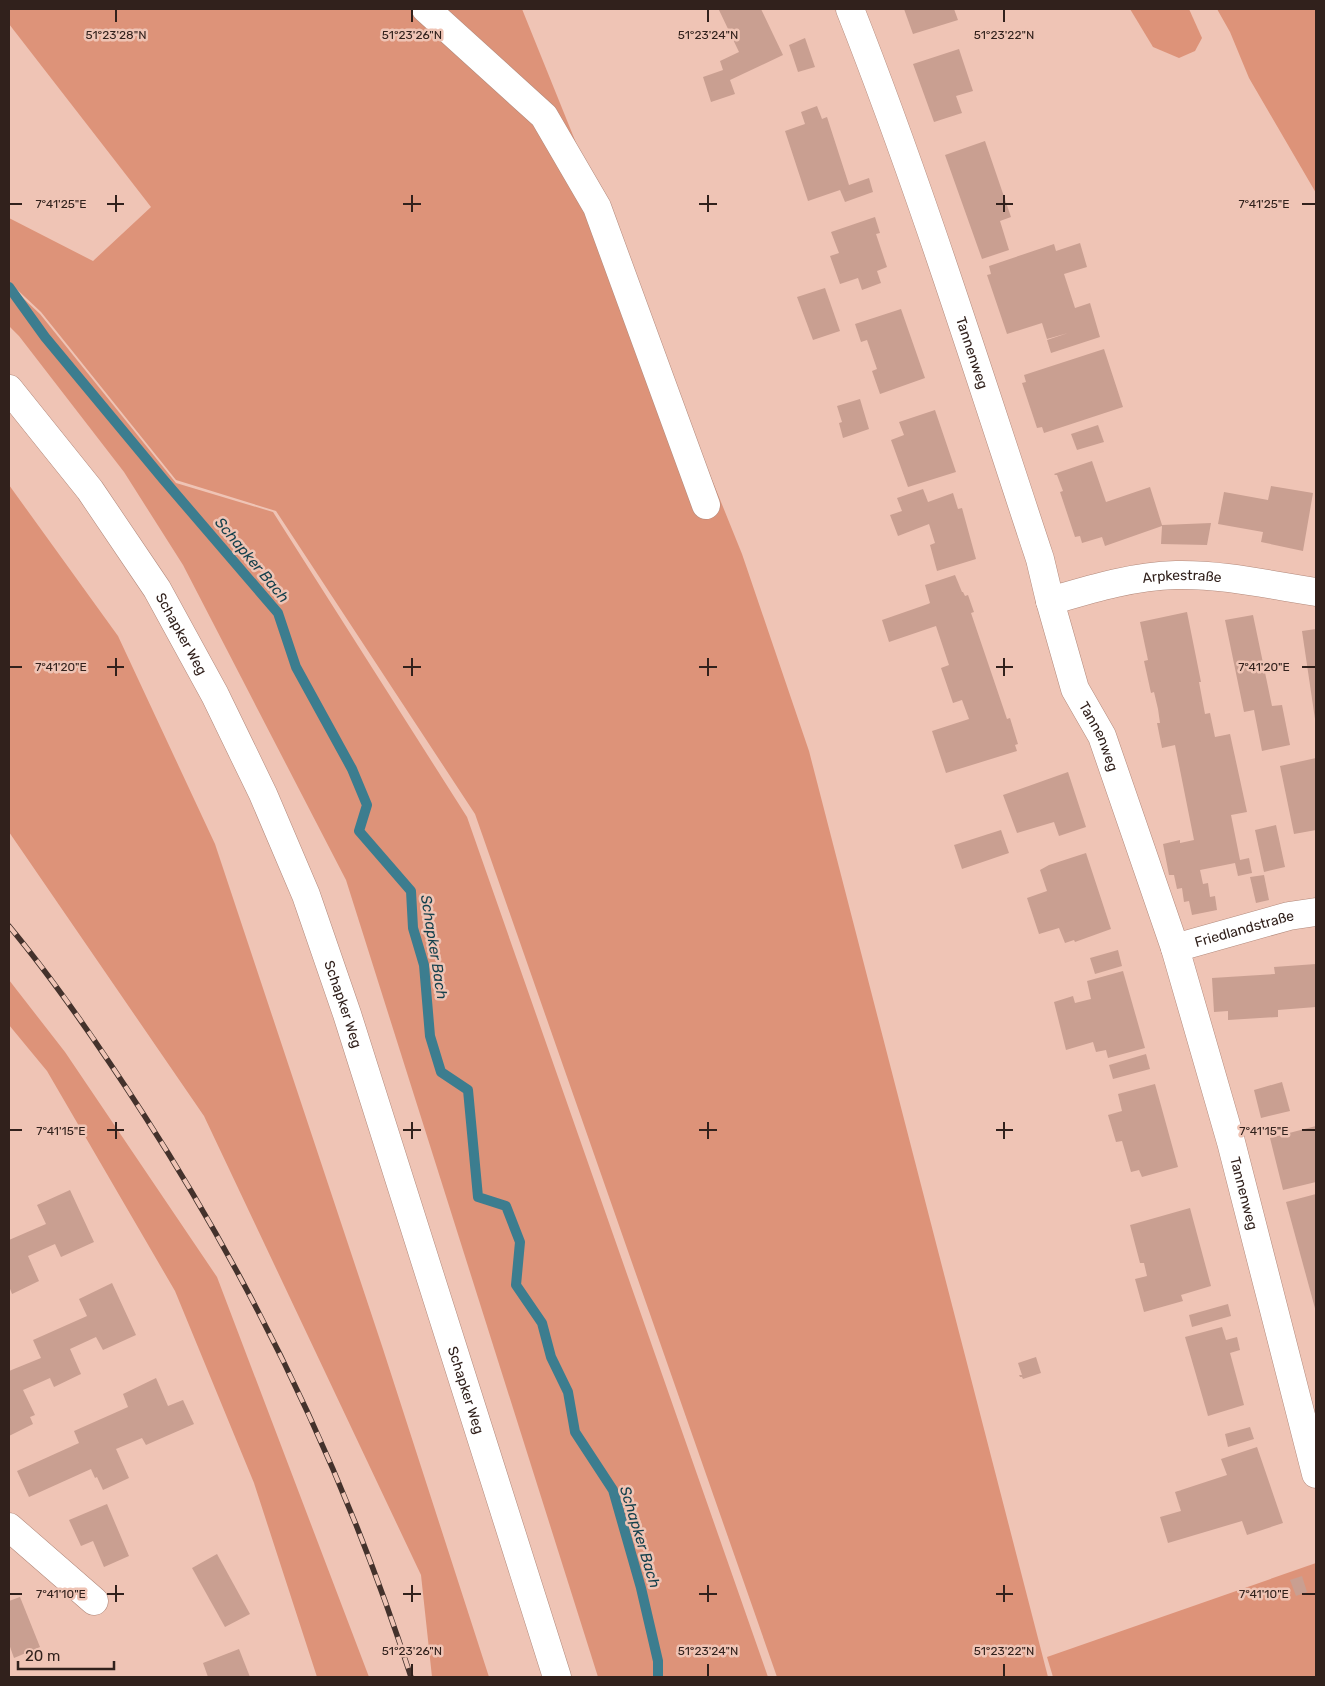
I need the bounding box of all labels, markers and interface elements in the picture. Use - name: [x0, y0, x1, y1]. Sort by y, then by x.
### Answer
- text: 51°23'28"N: [85, 28, 147, 42]
- text: 51°23'26"N: [382, 28, 442, 42]
- text: 51°23'24"N: [678, 28, 738, 42]
- text: 51°23'22"N: [974, 28, 1034, 42]
- text: 7°41'25"E: [35, 197, 87, 211]
- text: 7°41'25"E: [1238, 197, 1290, 211]
- street label: Tannenweg: [952, 315, 992, 391]
- water label: Schapker Bach: [211, 514, 293, 606]
- street label: Arpkestraße: [1141, 566, 1223, 586]
- street label: Schapker Weg: [152, 590, 211, 678]
- text: 7°41'20"E: [35, 660, 87, 674]
- text: 7°41'20"E: [1238, 660, 1290, 674]
- street label: Tannenweg: [1076, 699, 1122, 773]
- water label: Schapker Bach: [417, 893, 451, 1001]
- street label: Friedlandstraße: [1193, 907, 1295, 951]
- street label: Schapker Weg: [321, 958, 366, 1050]
- text: 7°41'15"E: [36, 1124, 86, 1138]
- text: 7°41'15"E: [1239, 1124, 1289, 1138]
- street label: Tannenweg: [1227, 1155, 1262, 1232]
- street label: Schapker Weg: [444, 1344, 488, 1436]
- water label: Schapker Bach: [616, 1484, 664, 1590]
- text: 7°41'10"E: [36, 1587, 86, 1601]
- text: 7°41'10"E: [1239, 1587, 1289, 1601]
- scale bar: [18, 1638, 114, 1670]
- text: 51°23'26"N: [382, 1644, 442, 1658]
- text: 51°23'24"N: [678, 1644, 738, 1658]
- text: 51°23'22"N: [974, 1644, 1034, 1658]
- text: 20 m: [25, 1647, 60, 1665]

